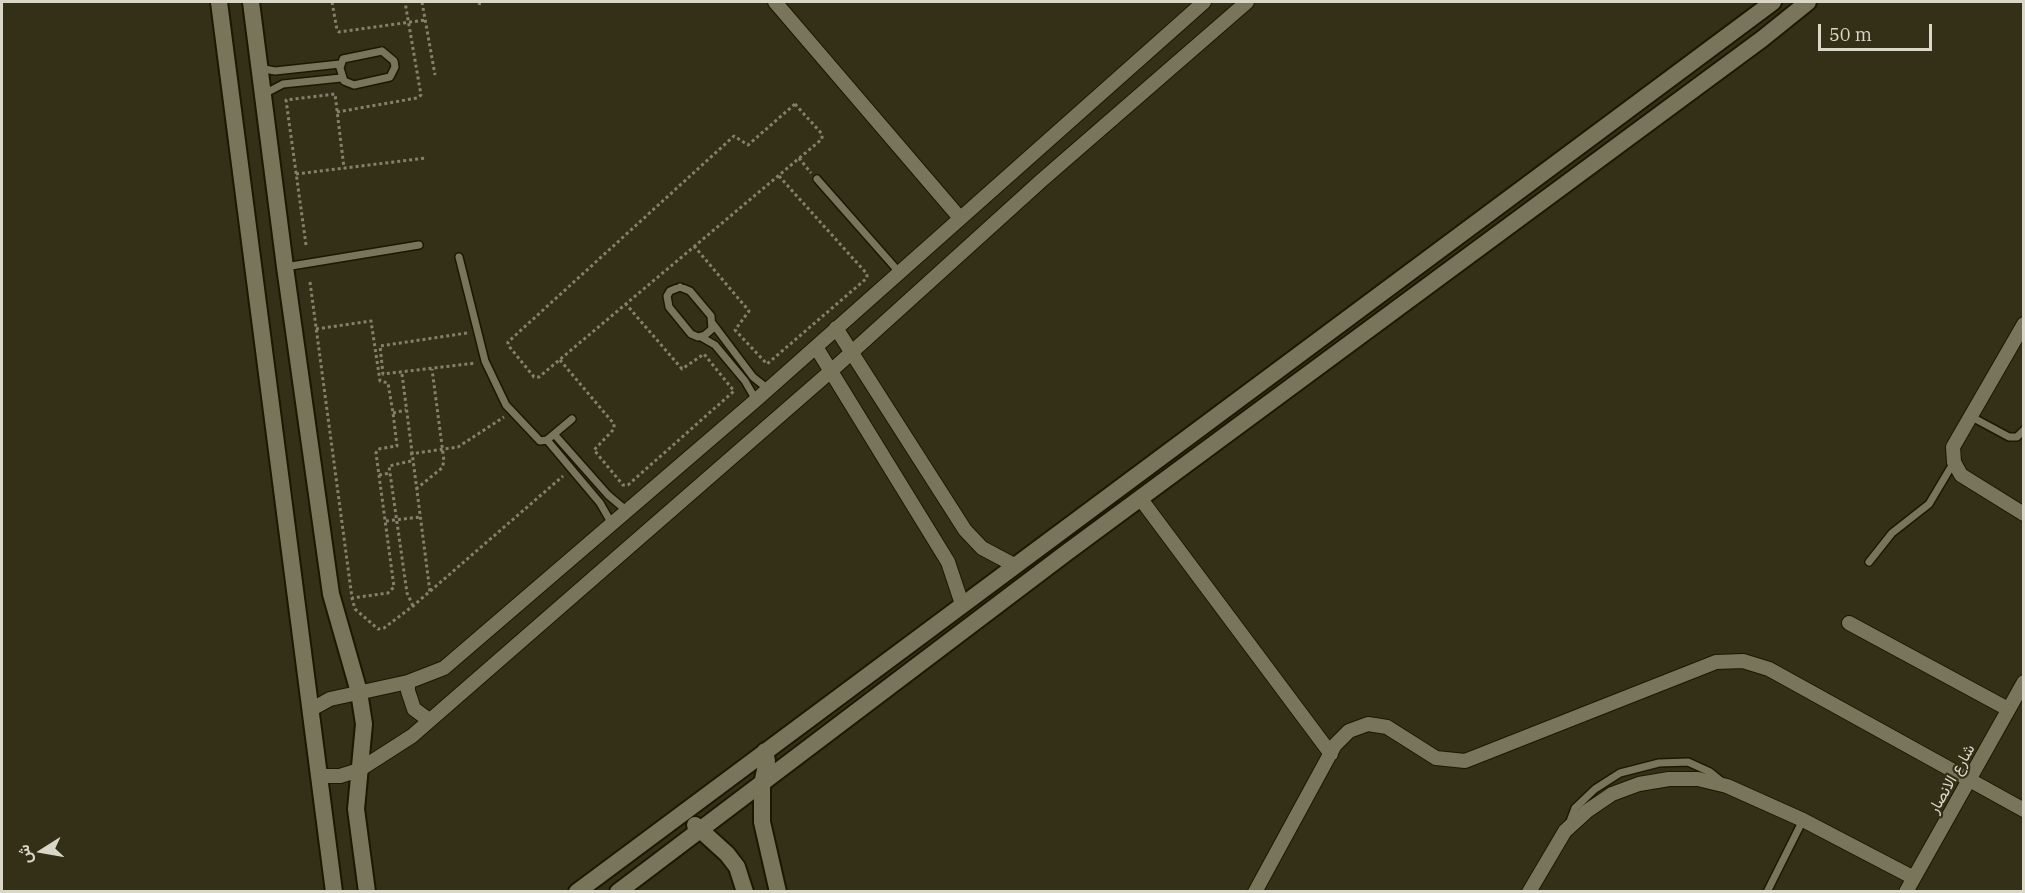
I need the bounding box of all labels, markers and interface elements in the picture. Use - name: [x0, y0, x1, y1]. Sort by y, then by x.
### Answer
- scale bar: [1821, 12, 1935, 50]
- text: 50 m: [1829, 23, 1872, 46]
- street label: شارع الانصار: [1925, 741, 1979, 817]
- north arrow: [12, 821, 72, 881]
- text: ش: [13, 843, 36, 866]

